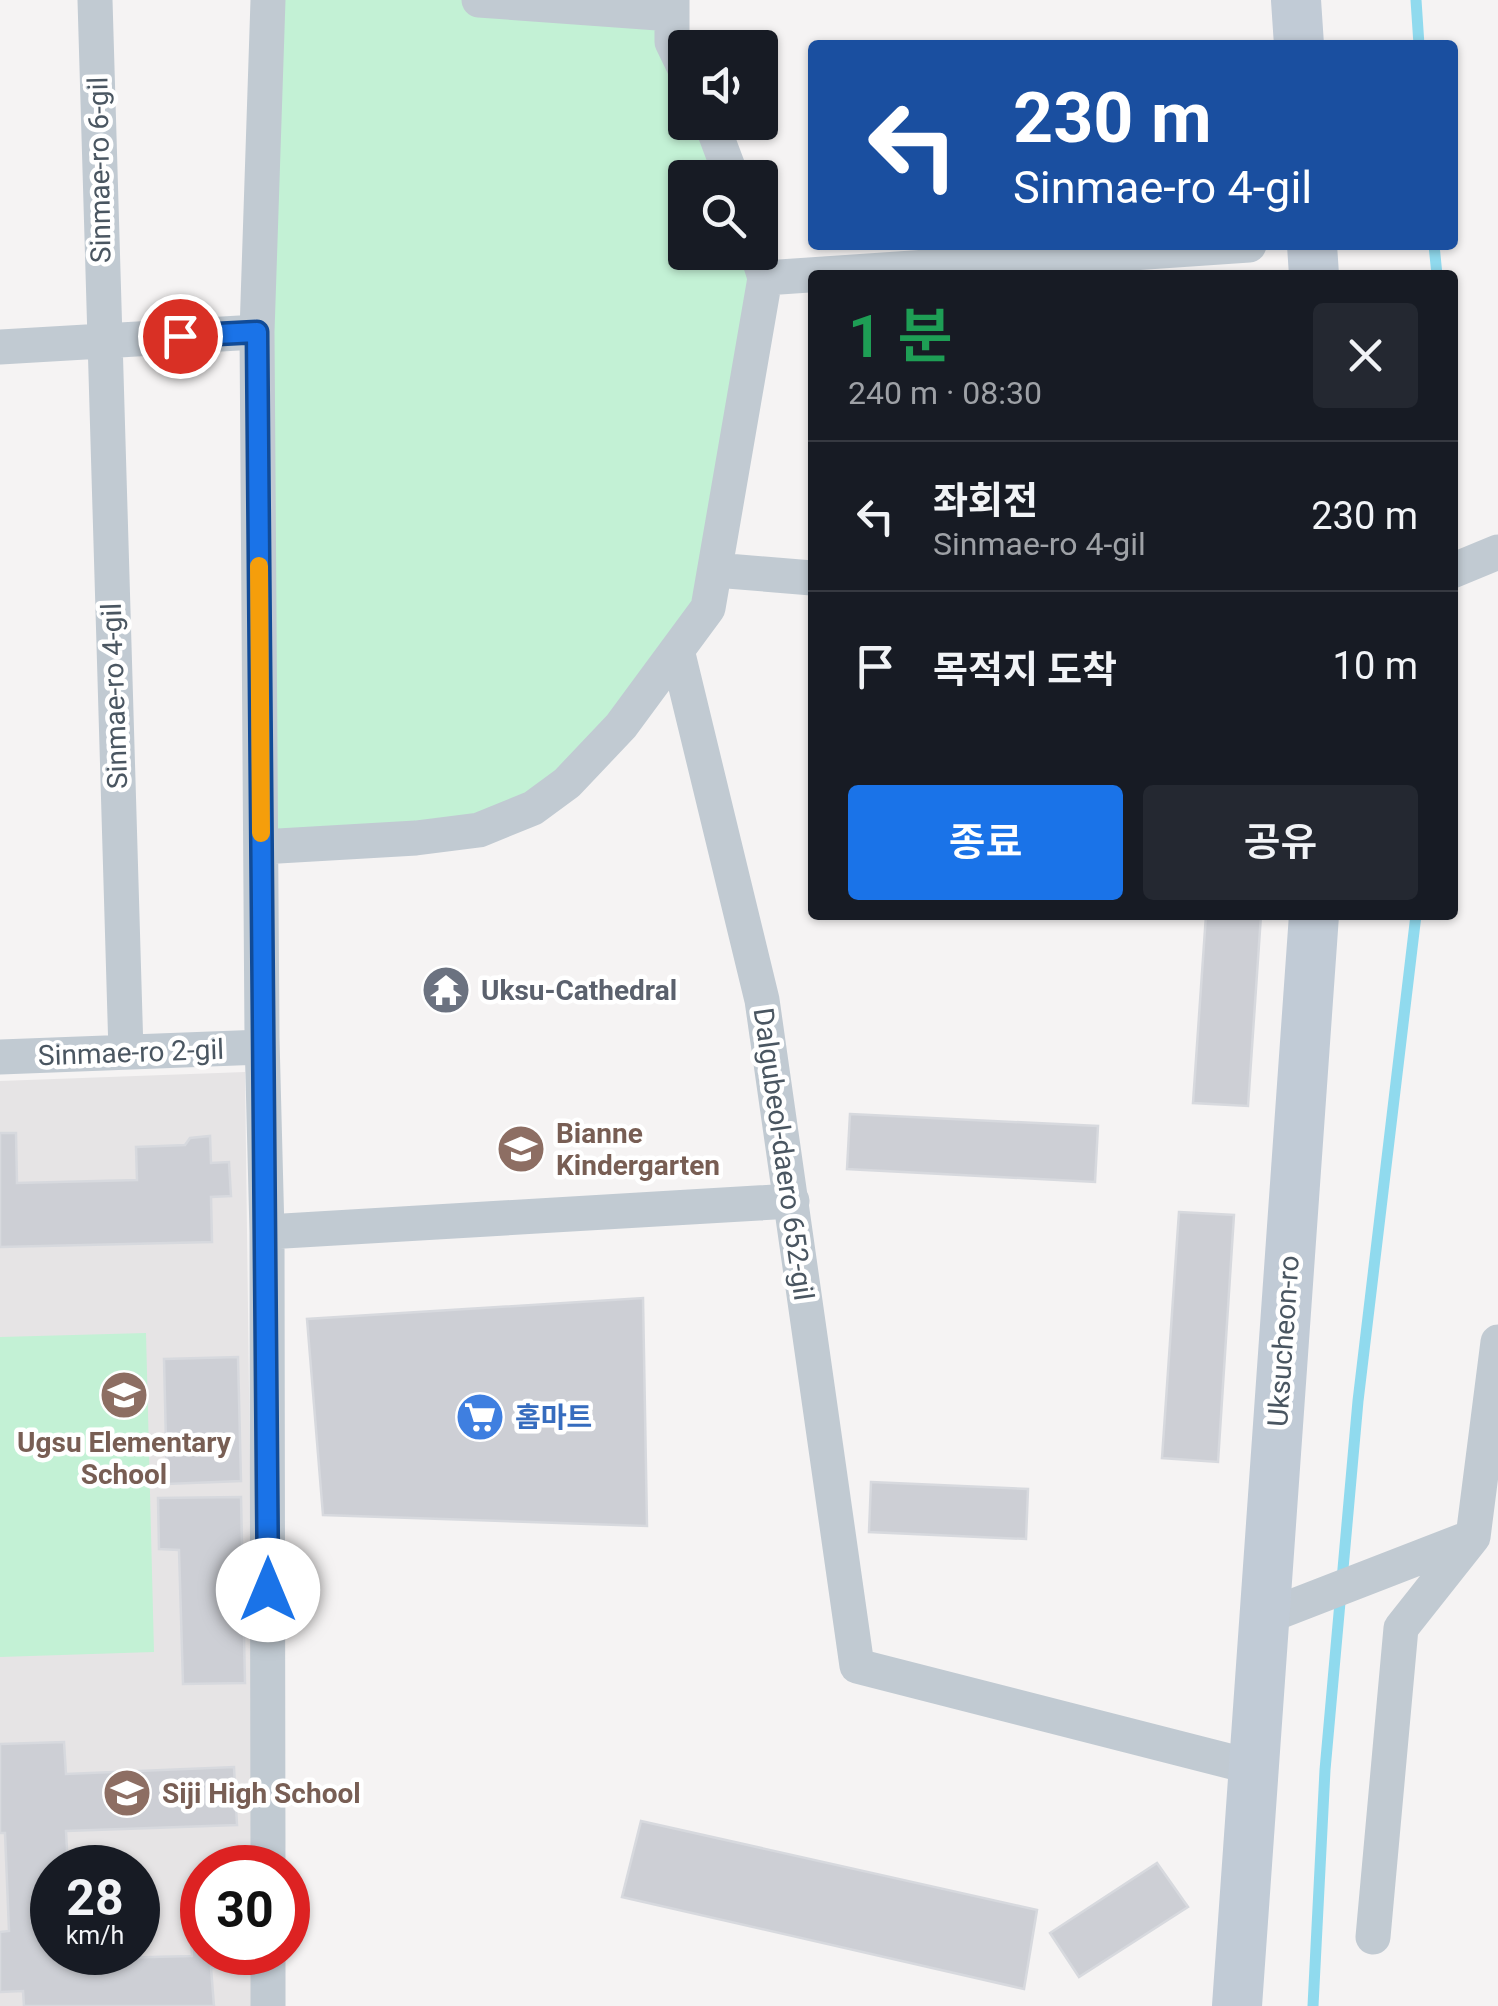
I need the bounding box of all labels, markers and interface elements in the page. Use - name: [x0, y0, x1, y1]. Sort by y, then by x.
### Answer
- map controls: [668, 30, 778, 270]
- button: sound: [668, 30, 778, 140]
- street label: Sinmae-ro 6-gil: [81, 77, 118, 263]
- text: 230 m: [1013, 77, 1212, 159]
- icon: left: [848, 80, 978, 210]
- button: search: [668, 160, 778, 270]
- text: Sinmae-ro 4-gil: [1013, 161, 1312, 214]
- pin: [138, 294, 223, 379]
- text: 1 분: [848, 301, 952, 372]
- button: close: [1313, 303, 1418, 408]
- icon: arrive: [153, 309, 208, 364]
- text: 240 m · 08:30: [848, 374, 1042, 412]
- text: 좌회전: [933, 479, 1038, 523]
- icon: left: [848, 489, 903, 544]
- text: 230 m: [1311, 494, 1418, 538]
- text: Sinmae-ro 4-gil: [933, 525, 1146, 563]
- street label: Sinmae-ro 4-gil: [95, 602, 134, 790]
- icon: arrive: [848, 639, 903, 694]
- text: 10 m: [1333, 644, 1418, 688]
- text: 목적지 도착: [933, 648, 1117, 692]
- button: 종료: [848, 785, 1123, 900]
- button: 공유: [1143, 785, 1418, 900]
- temple icon: Uksu-Cathedral: [420, 964, 472, 1016]
- place label: Uksu-Cathedral: [481, 974, 677, 1007]
- street label: Dalgubeol-daero 652-gil: [747, 1006, 820, 1302]
- street label: Sinmae-ro 2-gil: [37, 1033, 225, 1072]
- place label: Bianne Kindergarten: [556, 1117, 720, 1182]
- school or university icon: Bianne Kindergarten: [495, 1123, 547, 1175]
- street label: Uksucheon-ro: [1261, 1254, 1306, 1428]
- school or university icon: Ugsu Elementary School: [98, 1369, 150, 1421]
- supermarket icon: 홈마트: [454, 1391, 506, 1443]
- place label: 홈마트: [515, 1401, 592, 1434]
- place label: Ugsu Elementary School: [17, 1426, 232, 1491]
- position arrow: [216, 1538, 320, 1642]
- school or university icon: Siji High School: [101, 1767, 153, 1819]
- place label: Siji High School: [162, 1777, 361, 1810]
- speed limit sign: 30: [180, 1845, 310, 1975]
- text: 28: [66, 1869, 124, 1927]
- text: km/h: [66, 1921, 124, 1950]

